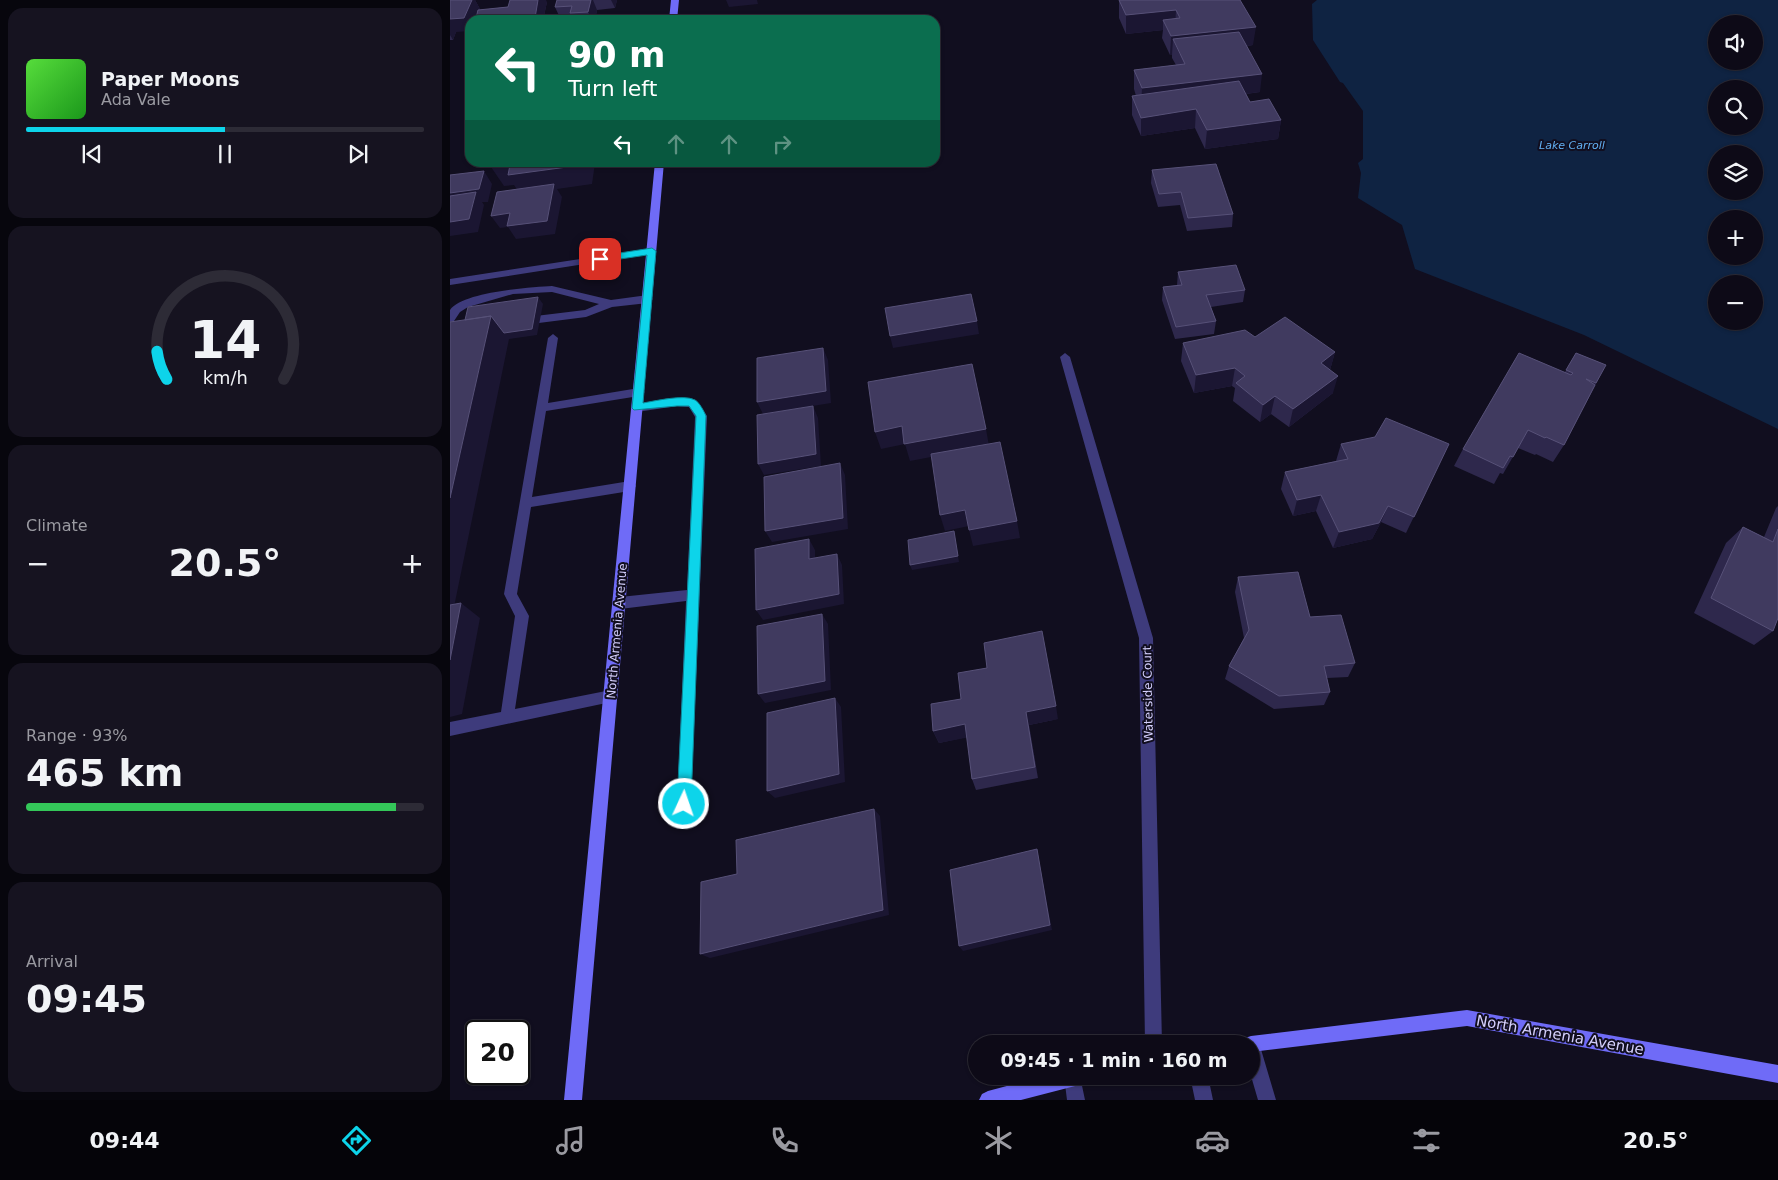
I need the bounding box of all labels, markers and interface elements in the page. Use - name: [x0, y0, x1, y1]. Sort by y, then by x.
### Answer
- map controls: [1708, 15, 1763, 330]
- button: sound: [1708, 15, 1763, 70]
- icon: left: [485, 35, 550, 100]
- text: 90 m: [568, 35, 665, 75]
- text: Paper Moons: [101, 68, 240, 90]
- text: Turn left: [568, 76, 657, 101]
- button: search: [1708, 80, 1763, 135]
- text: Ada Vale: [101, 90, 171, 109]
- icon: left: [609, 130, 637, 158]
- icon: ahead: [662, 130, 690, 158]
- icon: ahead: [715, 130, 743, 158]
- icon: right: [768, 130, 796, 158]
- water label: Lake Carroll: [1539, 139, 1605, 152]
- icon: previous: [78, 140, 106, 168]
- icon: pause: [211, 140, 239, 168]
- icon: next: [344, 140, 372, 168]
- button: layers: [1708, 145, 1763, 200]
- button: +: [1708, 210, 1763, 265]
- pin: [579, 238, 621, 280]
- icon: arrive: [586, 245, 614, 273]
- button: −: [1708, 275, 1763, 330]
- text: 14: [189, 310, 261, 370]
- text: km/h: [202, 367, 248, 388]
- text: Climate: [26, 516, 88, 535]
- text: 20.5°: [169, 541, 281, 585]
- text: −: [26, 547, 49, 580]
- text: +: [401, 547, 424, 580]
- street label: North Armenia Avenue: [604, 563, 630, 699]
- street label: Waterside Court: [1140, 645, 1156, 743]
- text: Range · 93%: [26, 726, 128, 745]
- text: 465 km: [26, 751, 183, 795]
- position arrow: [657, 777, 709, 829]
- text: Arrival: [26, 952, 78, 971]
- text: 09:45: [26, 977, 147, 1021]
- street label: North Armenia Avenue: [1475, 1011, 1645, 1059]
- speed limit sign: 20: [465, 1020, 530, 1085]
- text: 09:45 · 1 min · 160 m: [1000, 1049, 1228, 1071]
- icon: directions: [339, 1123, 374, 1158]
- icon: music: [553, 1123, 588, 1158]
- icon: phone: [767, 1123, 802, 1158]
- icon: climate: [981, 1123, 1016, 1158]
- icon: car: [1195, 1123, 1230, 1158]
- icon: filters: [1409, 1123, 1444, 1158]
- text: 09:44: [90, 1128, 160, 1153]
- text: 20.5°: [1623, 1128, 1688, 1153]

